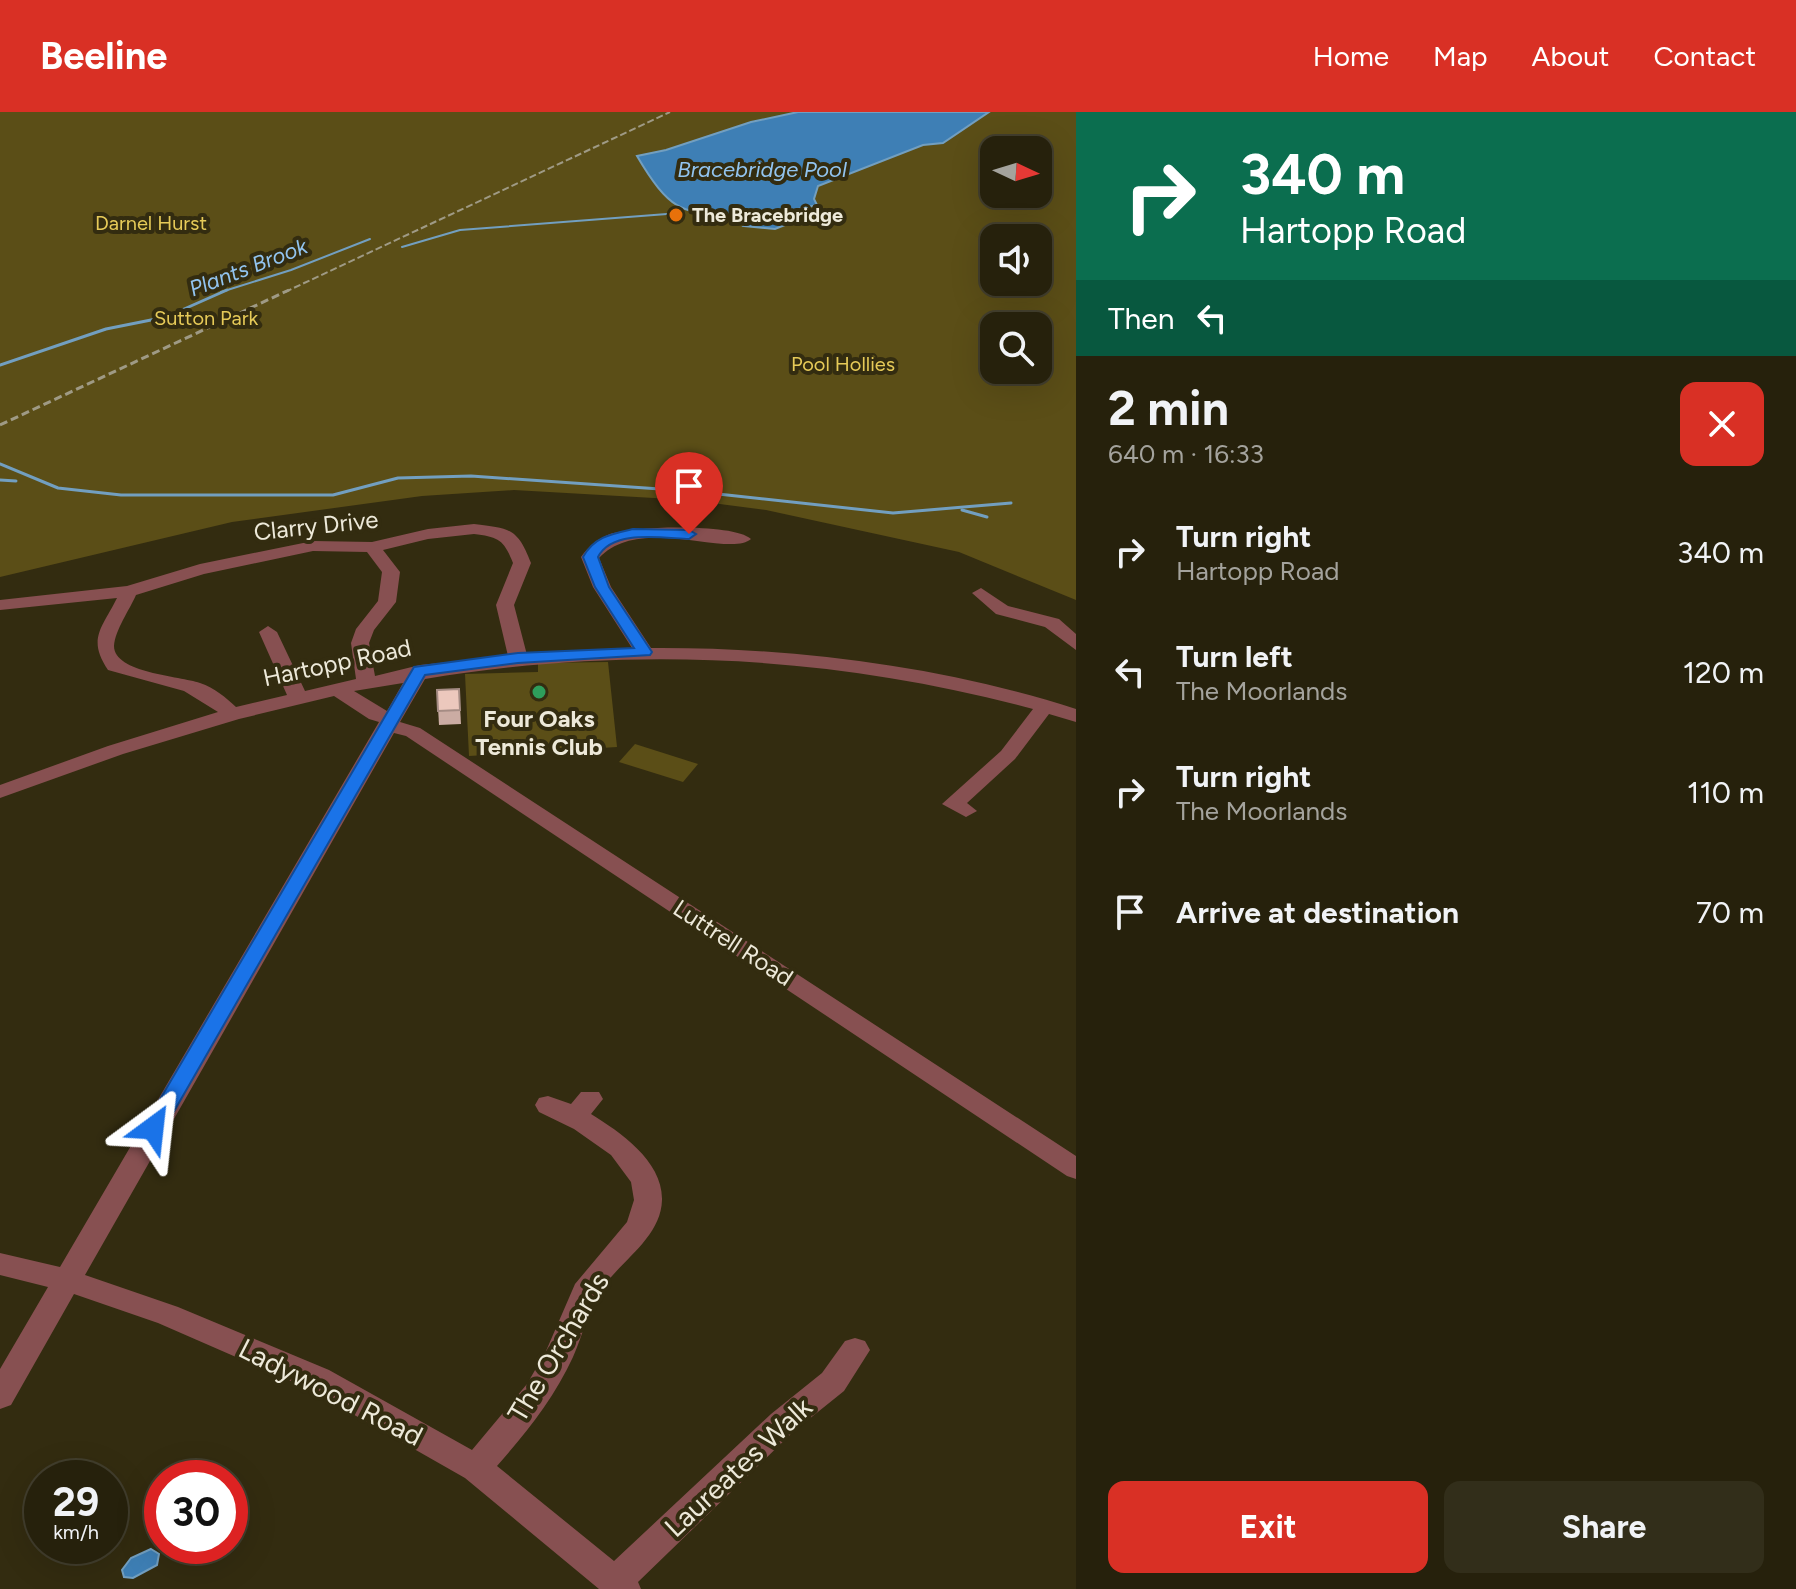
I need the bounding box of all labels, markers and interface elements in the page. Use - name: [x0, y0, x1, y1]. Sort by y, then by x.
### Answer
- text: Beeline: [40, 33, 167, 79]
- text: Home: [1313, 39, 1389, 73]
- text: Map: [1433, 39, 1488, 73]
- text: About: [1532, 39, 1609, 73]
- text: Contact: [1653, 39, 1756, 73]
- north arrow: [980, 136, 1052, 208]
- map controls: [980, 136, 1052, 384]
- text: 340 m: [1240, 141, 1405, 208]
- icon: right: [1108, 144, 1212, 248]
- water label: Bracebridge Pool: [677, 156, 847, 183]
- place label: The Bracebridge: [692, 203, 843, 227]
- marker: The Bracebridge: [667, 206, 685, 224]
- text: Hartopp Road: [1240, 209, 1466, 252]
- park label: Darnel Hurst: [95, 211, 207, 235]
- button: sound: [980, 224, 1052, 296]
- water label: Plants Brook: [185, 232, 312, 302]
- icon: left: [1190, 296, 1234, 340]
- text: Then: [1108, 300, 1174, 337]
- park label: Sutton Park: [154, 306, 258, 330]
- button: search: [980, 312, 1052, 384]
- park label: Pool Hollies: [791, 352, 895, 376]
- text: 2 min: [1108, 379, 1229, 437]
- button: close: [1680, 382, 1764, 466]
- text: 640 m · 16:33: [1108, 438, 1264, 470]
- pin: [655, 452, 723, 534]
- icon: arrive: [667, 464, 711, 508]
- street label: Clarry Drive: [252, 505, 380, 546]
- text: Turn right: [1176, 518, 1311, 555]
- icon: right: [1108, 530, 1152, 574]
- text: 340 m: [1677, 534, 1764, 571]
- text: Hartopp Road: [1176, 555, 1339, 587]
- street label: Hartopp Road: [260, 633, 414, 692]
- text: Turn left: [1176, 638, 1293, 675]
- icon: left: [1108, 650, 1152, 694]
- text: 120 m: [1683, 654, 1764, 691]
- text: The Moorlands: [1176, 675, 1347, 707]
- marker: Four Oaks Tennis Club: [530, 683, 548, 701]
- place label: Four Oaks Tennis Club: [475, 704, 603, 761]
- text: Turn right: [1176, 758, 1311, 795]
- icon: right: [1108, 770, 1152, 814]
- text: 110 m: [1687, 774, 1764, 811]
- text: The Moorlands: [1176, 795, 1347, 827]
- icon: arrive: [1108, 890, 1152, 934]
- street label: Luttrell Road: [668, 893, 799, 992]
- text: Arrive at destination: [1176, 894, 1459, 931]
- text: 70 m: [1696, 894, 1764, 931]
- position arrow: [111, 1086, 195, 1170]
- street label: The Orchards: [500, 1266, 616, 1428]
- street label: Ladywood Road: [233, 1331, 429, 1453]
- street label: Laureates Walk: [657, 1390, 819, 1544]
- speed limit sign: 30: [144, 1460, 248, 1564]
- text: 29: [53, 1478, 99, 1526]
- button: Exit: [1108, 1481, 1428, 1573]
- button: Share: [1444, 1481, 1764, 1573]
- text: km/h: [53, 1520, 99, 1544]

